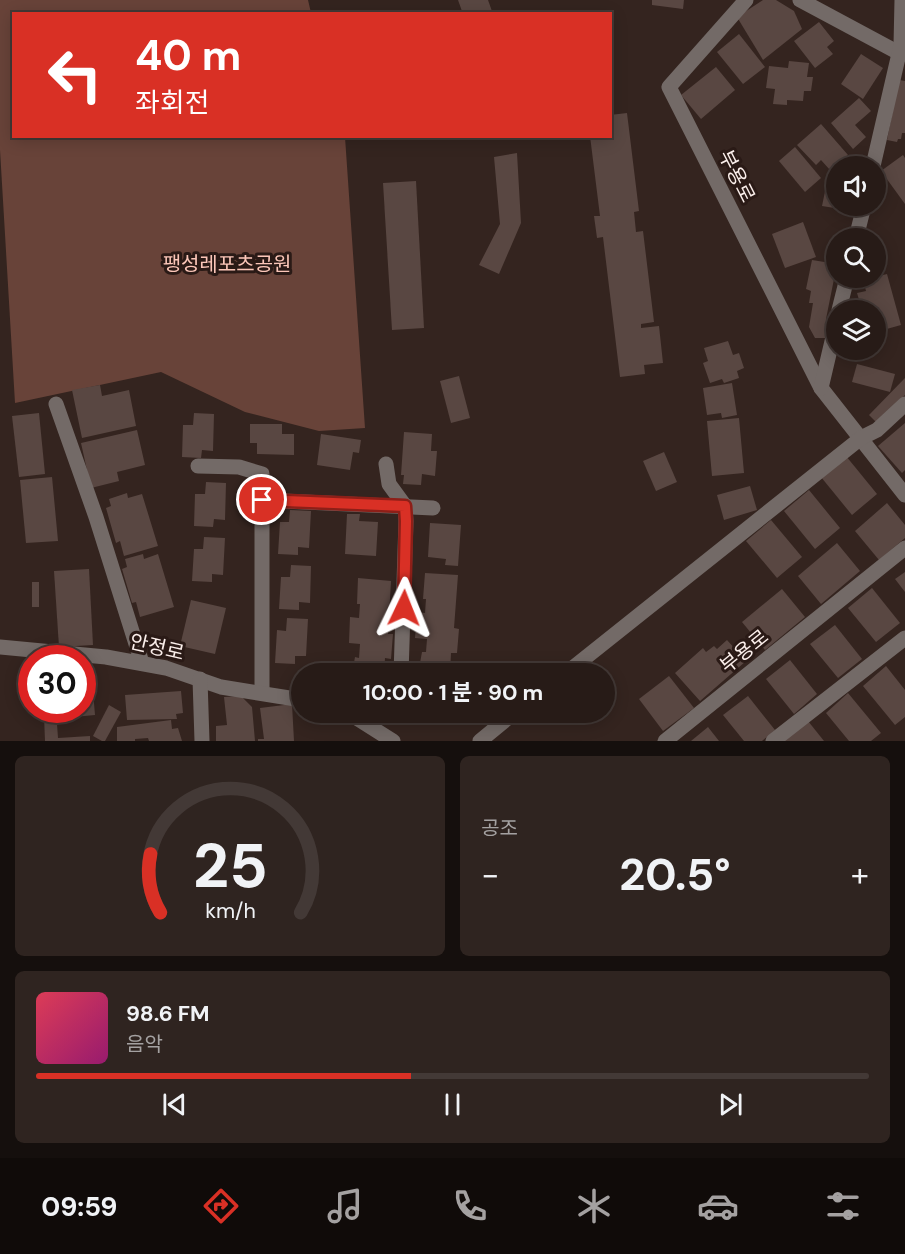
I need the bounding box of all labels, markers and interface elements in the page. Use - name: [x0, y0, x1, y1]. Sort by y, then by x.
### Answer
- text: 40 m: [135, 28, 241, 83]
- icon: left: [36, 36, 114, 114]
- text: 좌회전: [135, 85, 210, 120]
- street label: 부용로: [713, 146, 761, 206]
- map controls: [826, 156, 886, 360]
- button: sound: [826, 156, 886, 216]
- button: search: [826, 228, 886, 288]
- park label: 팽성레포츠공원: [163, 251, 291, 277]
- button: layers: [826, 300, 886, 360]
- pin: [236, 474, 287, 525]
- icon: arrive: [245, 483, 278, 516]
- position arrow: [372, 576, 436, 640]
- street label: 부용로: [714, 624, 774, 678]
- street label: 안정로: [127, 628, 187, 666]
- speed limit sign: 30: [18, 645, 96, 723]
- text: 10:00 · 1 분 · 90 m: [363, 678, 543, 707]
- text: 공조: [481, 815, 518, 841]
- text: 25: [193, 825, 267, 906]
- text: 20.5°: [619, 845, 731, 904]
- text: −: [481, 853, 499, 896]
- text: +: [851, 853, 869, 896]
- text: km/h: [205, 897, 255, 925]
- text: 98.6 FM: [126, 999, 209, 1028]
- text: 음악: [126, 1031, 163, 1057]
- icon: previous: [158, 1088, 191, 1121]
- icon: pause: [436, 1088, 469, 1121]
- icon: next: [714, 1088, 747, 1121]
- icon: directions: [200, 1185, 242, 1227]
- icon: music: [324, 1185, 366, 1227]
- icon: phone: [449, 1185, 491, 1227]
- icon: climate: [573, 1185, 615, 1227]
- icon: car: [697, 1185, 739, 1227]
- icon: filters: [822, 1185, 864, 1227]
- text: 09:59: [41, 1189, 118, 1224]

